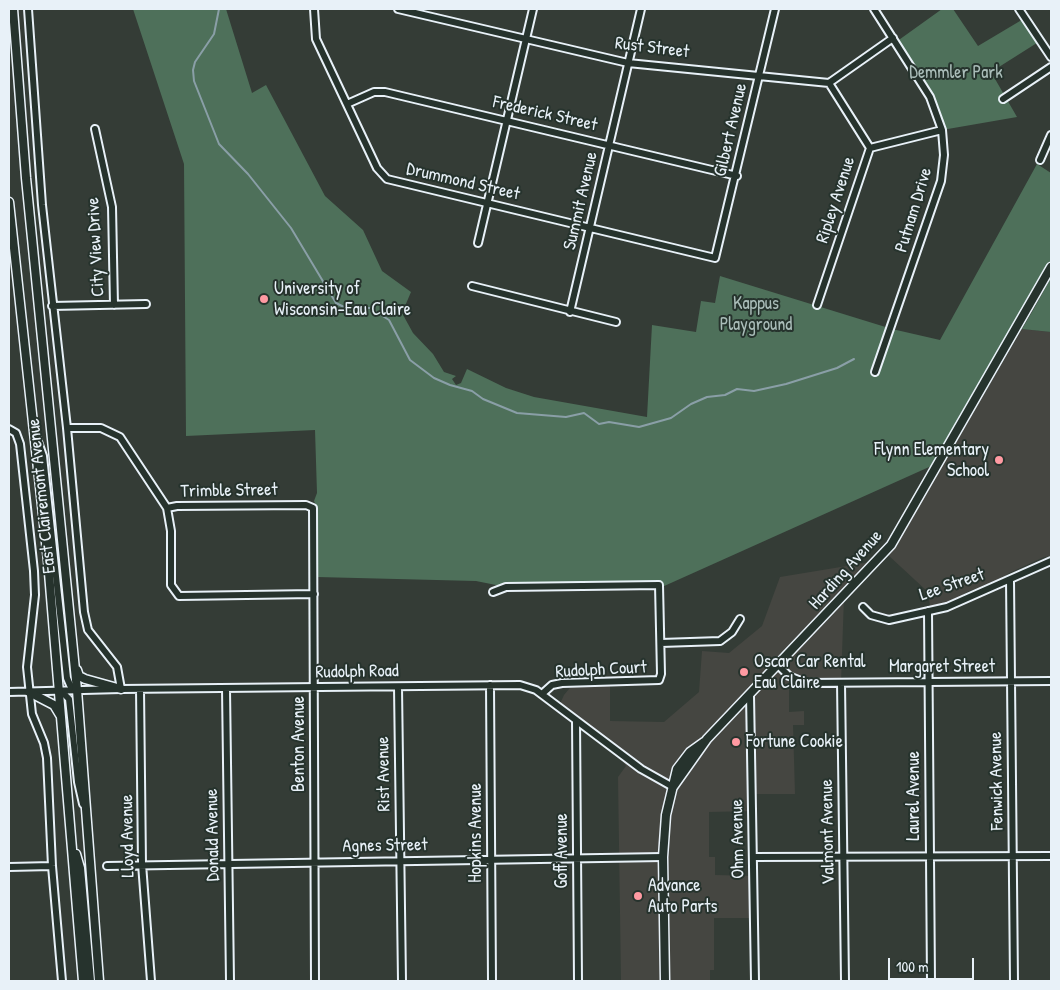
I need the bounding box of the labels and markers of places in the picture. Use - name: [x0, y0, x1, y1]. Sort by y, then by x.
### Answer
- place label: University of Wisconsin-Eau Claire: [274, 278, 411, 320]
- marker: University of Wisconsin-Eau Claire: [258, 293, 270, 305]
- place label: Flynn Elementary School: [874, 439, 989, 482]
- marker: Flynn Elementary School: [993, 454, 1005, 466]
- place label: Oscar Car Rental Eau Claire: [754, 651, 866, 694]
- marker: Oscar Car Rental Eau Claire: [738, 666, 750, 678]
- place label: Fortune Cookie: [746, 731, 843, 753]
- marker: Fortune Cookie: [730, 736, 742, 748]
- place label: Advance Auto Parts: [648, 875, 717, 918]
- marker: Advance Auto Parts: [632, 890, 644, 902]

